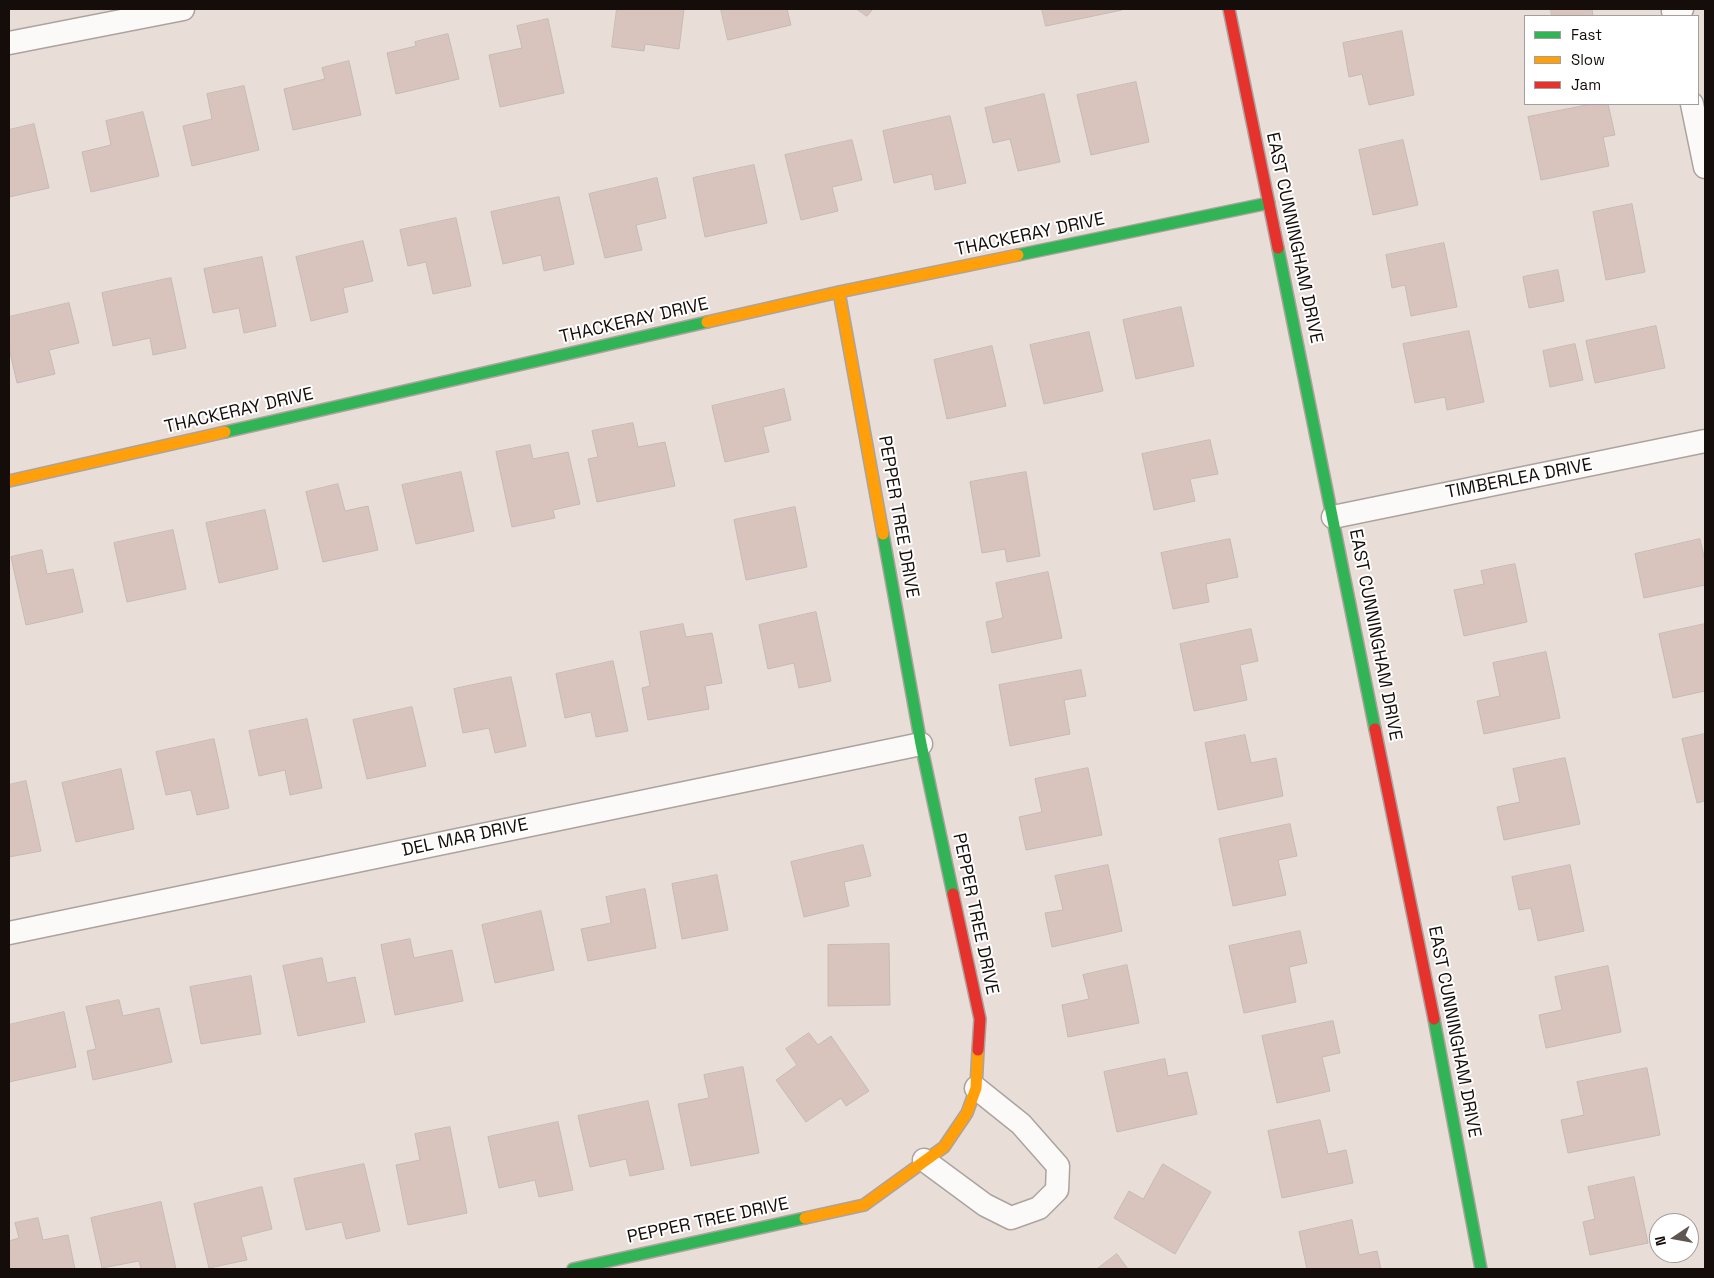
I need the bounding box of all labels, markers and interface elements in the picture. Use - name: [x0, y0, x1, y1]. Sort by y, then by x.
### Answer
- legend: [1524, 15, 1699, 105]
- text: Fast: [1571, 25, 1602, 44]
- text: Slow: [1571, 50, 1605, 69]
- text: Jam: [1571, 75, 1601, 94]
- street label: EAST CUNNINGHAM DRIVE: [1261, 131, 1327, 345]
- street label: THACKERAY DRIVE: [953, 209, 1107, 261]
- street label: THACKERAY DRIVE: [557, 293, 711, 349]
- street label: THACKERAY DRIVE: [162, 383, 316, 439]
- street label: PEPPER TREE DRIVE: [873, 434, 923, 600]
- street label: TIMBERLEA DRIVE: [1444, 454, 1594, 504]
- street label: EAST CUNNINGHAM DRIVE: [1344, 527, 1406, 743]
- street label: DEL MAR DRIVE: [400, 814, 530, 862]
- street label: PEPPER TREE DRIVE: [947, 831, 1003, 997]
- street label: EAST CUNNINGHAM DRIVE: [1423, 924, 1485, 1140]
- street label: PEPPER TREE DRIVE: [625, 1193, 791, 1249]
- north arrow: [1649, 1213, 1699, 1263]
- text: N: [1651, 1234, 1670, 1247]

